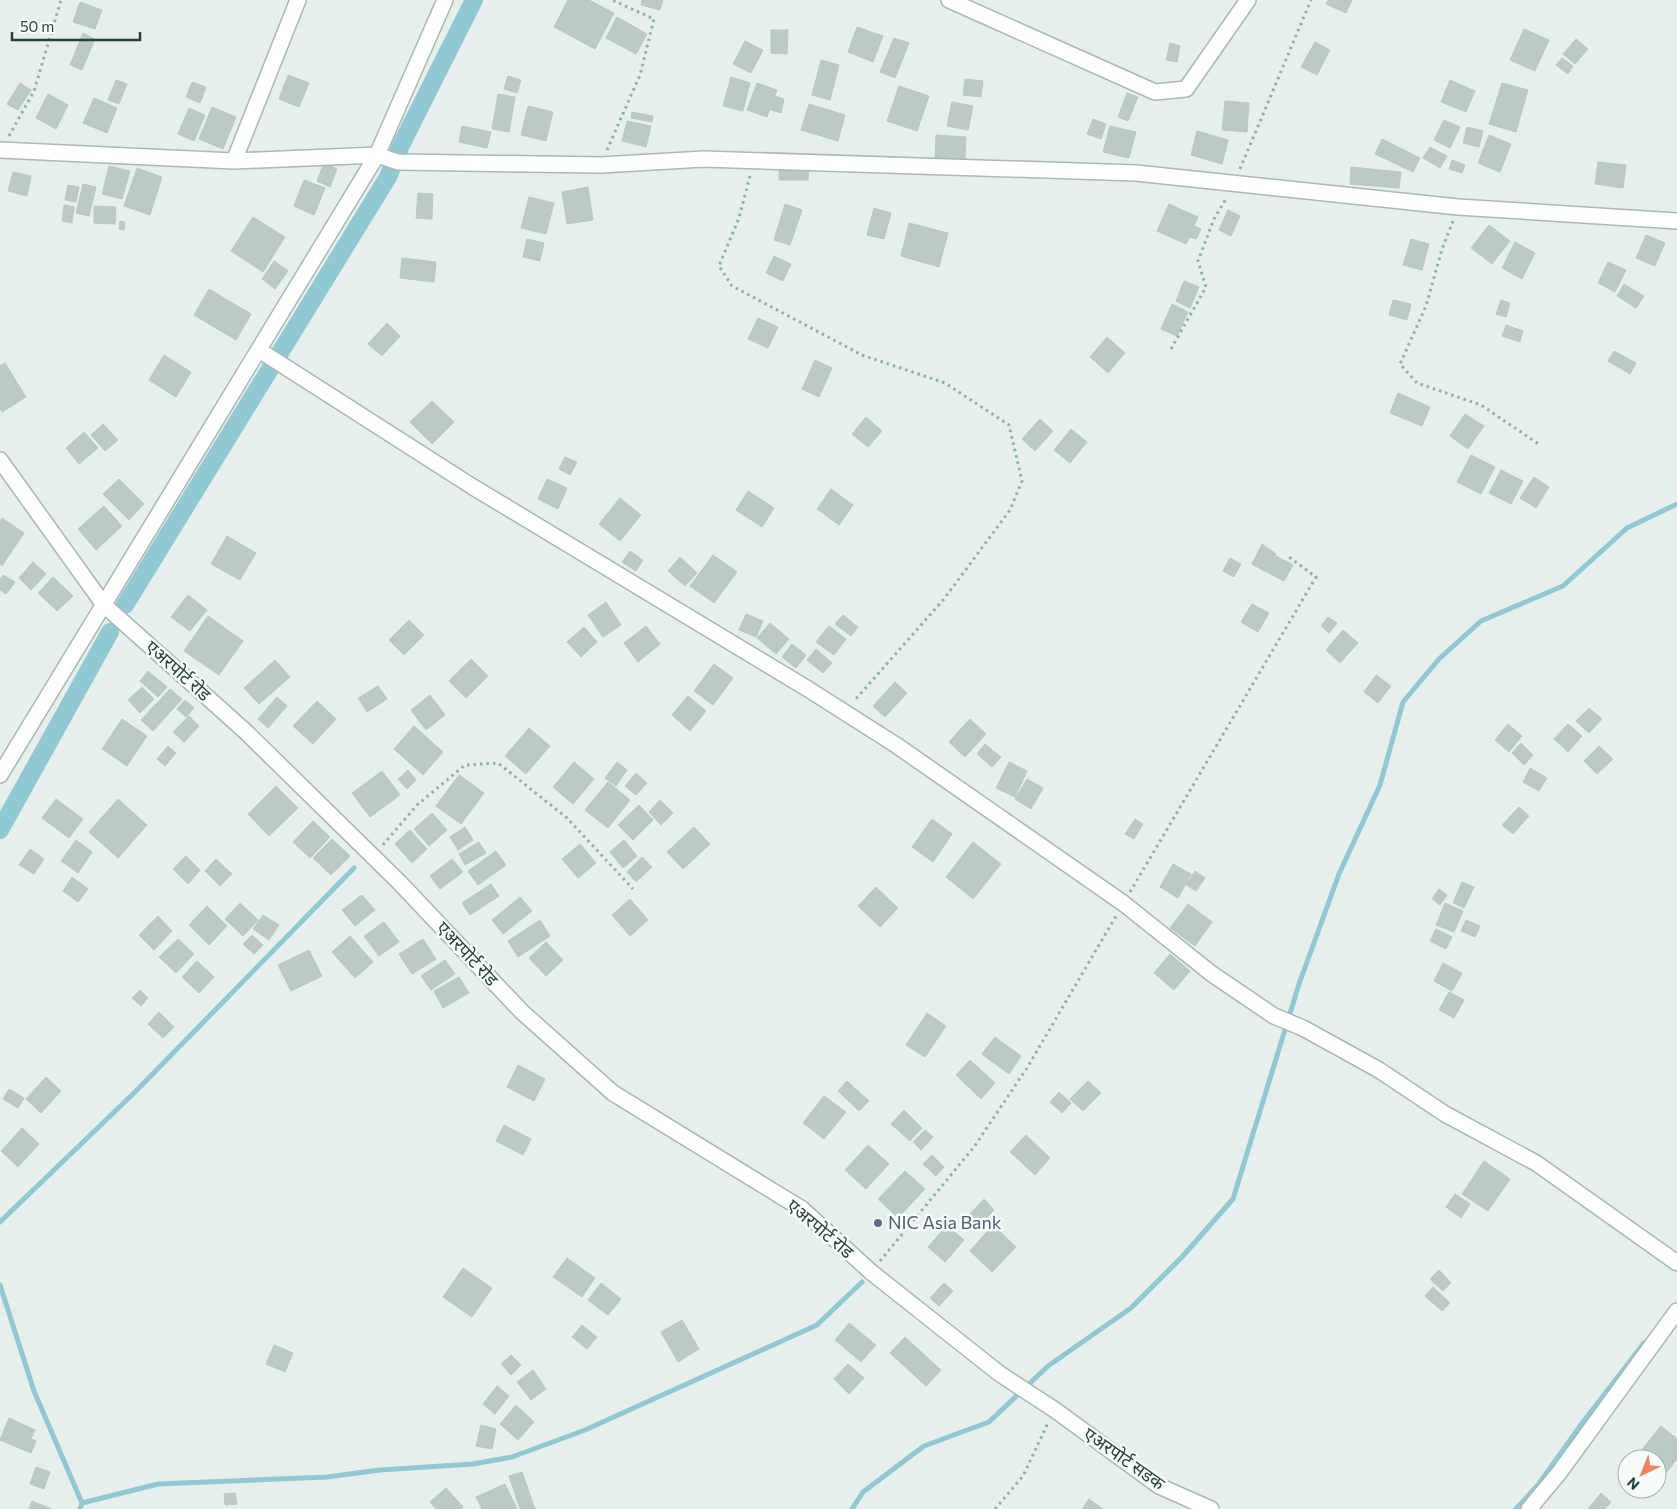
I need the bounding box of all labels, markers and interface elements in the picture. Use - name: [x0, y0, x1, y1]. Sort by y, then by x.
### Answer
- scale bar: [12, 10, 140, 42]
- text: 50 m: [20, 17, 54, 35]
- street label: एअरपोर्ट रोड: [142, 635, 216, 705]
- street label: एअरपोर्ट रोड: [432, 917, 503, 990]
- street label: एअरपोर्ट रोड: [783, 1194, 859, 1263]
- place label: NIC Asia Bank: [888, 1211, 1002, 1233]
- marker: NIC Asia Bank: [872, 1217, 884, 1229]
- street label: एअरपोर्ट सडक: [1080, 1422, 1170, 1495]
- north arrow: [1617, 1449, 1667, 1499]
- text: N: [1623, 1474, 1642, 1494]

